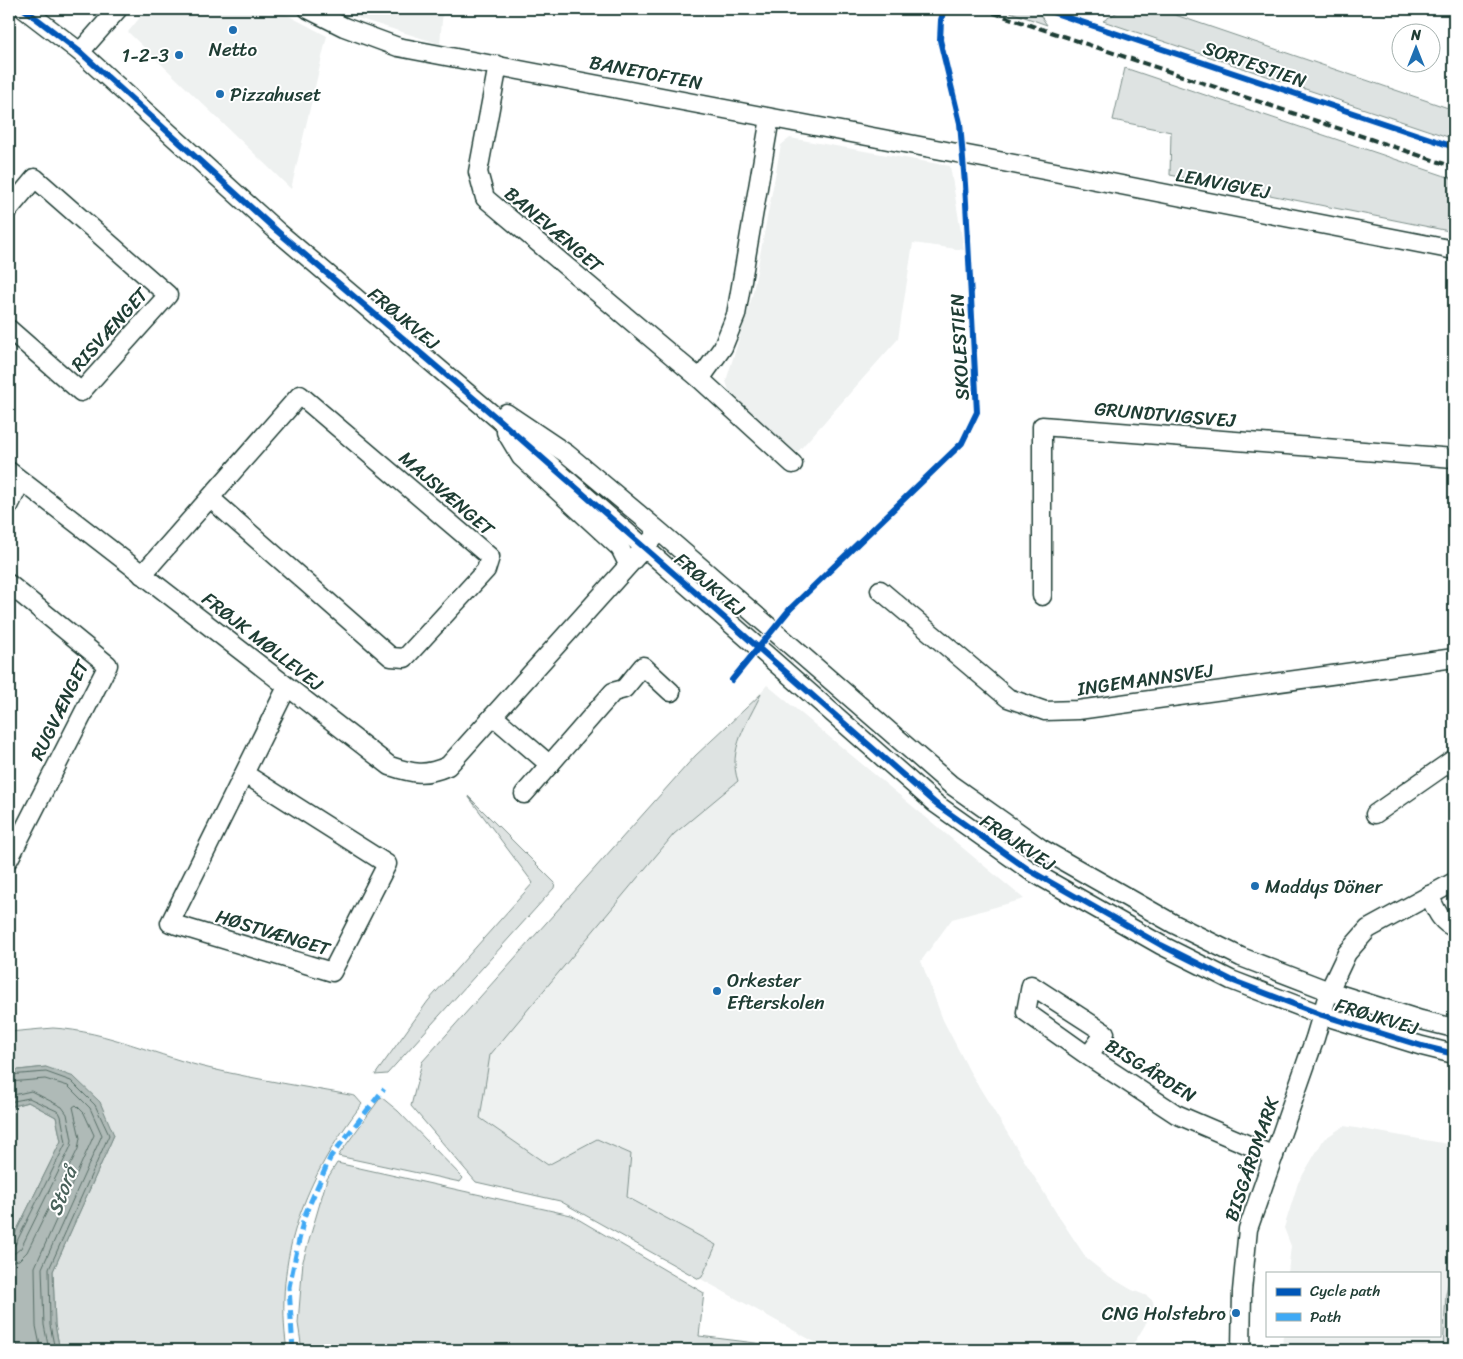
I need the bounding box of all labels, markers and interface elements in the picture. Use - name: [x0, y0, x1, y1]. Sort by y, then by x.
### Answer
- north arrow: [1390, 22, 1440, 72]
- text: N: [1410, 23, 1421, 48]
- marker: Netto: [227, 24, 239, 36]
- street label: SORTESTIEN: [1199, 31, 1311, 98]
- place label: Netto: [209, 33, 257, 66]
- place label: 1-2-3: [122, 39, 170, 72]
- street label: BANETOFTEN: [587, 45, 705, 100]
- marker: 1-2-3: [173, 49, 185, 61]
- place label: Pizzahuset: [230, 78, 321, 111]
- marker: Pizzahuset: [214, 88, 226, 100]
- street label: LEMVIGVEJ: [1173, 158, 1274, 209]
- street label: BANEVÆNGET: [497, 178, 612, 282]
- street label: FRØJKVEJ: [360, 278, 448, 359]
- street label: RISVÆNGET: [62, 279, 157, 379]
- street label: SKOLESTIEN: [940, 293, 979, 401]
- street label: GRUNDTVIGSVEJ: [1093, 392, 1238, 437]
- street label: MAJSVÆNGET: [391, 442, 503, 545]
- street label: FRØJKVEJ: [667, 544, 754, 626]
- street label: FRØJK MØLLEVEJ: [195, 583, 332, 700]
- street label: RUGVÆNGET: [21, 653, 99, 766]
- street label: INGEMANNSVEJ: [1074, 653, 1216, 705]
- street label: FRØJKVEJ: [973, 805, 1063, 881]
- place label: Maddys Döner: [1265, 870, 1383, 903]
- marker: Maddys Döner: [1249, 880, 1261, 892]
- street label: HØSTVÆNGET: [212, 899, 336, 966]
- place label: Orkester Efterskolen: [727, 964, 824, 1019]
- marker: Orkester Efterskolen: [711, 985, 723, 997]
- street label: FRØJKVEJ: [1331, 988, 1424, 1045]
- street label: BISGÅRDEN: [1099, 1029, 1203, 1112]
- street label: BISGÅRDMARK: [1215, 1091, 1289, 1226]
- water label: Storå: [38, 1158, 89, 1221]
- legend: [1266, 1272, 1440, 1336]
- text: Cycle path: [1310, 1278, 1381, 1304]
- place label: CNG Holstebro: [1102, 1297, 1226, 1330]
- text: Path: [1310, 1304, 1341, 1330]
- marker: CNG Holstebro: [1230, 1307, 1242, 1319]

